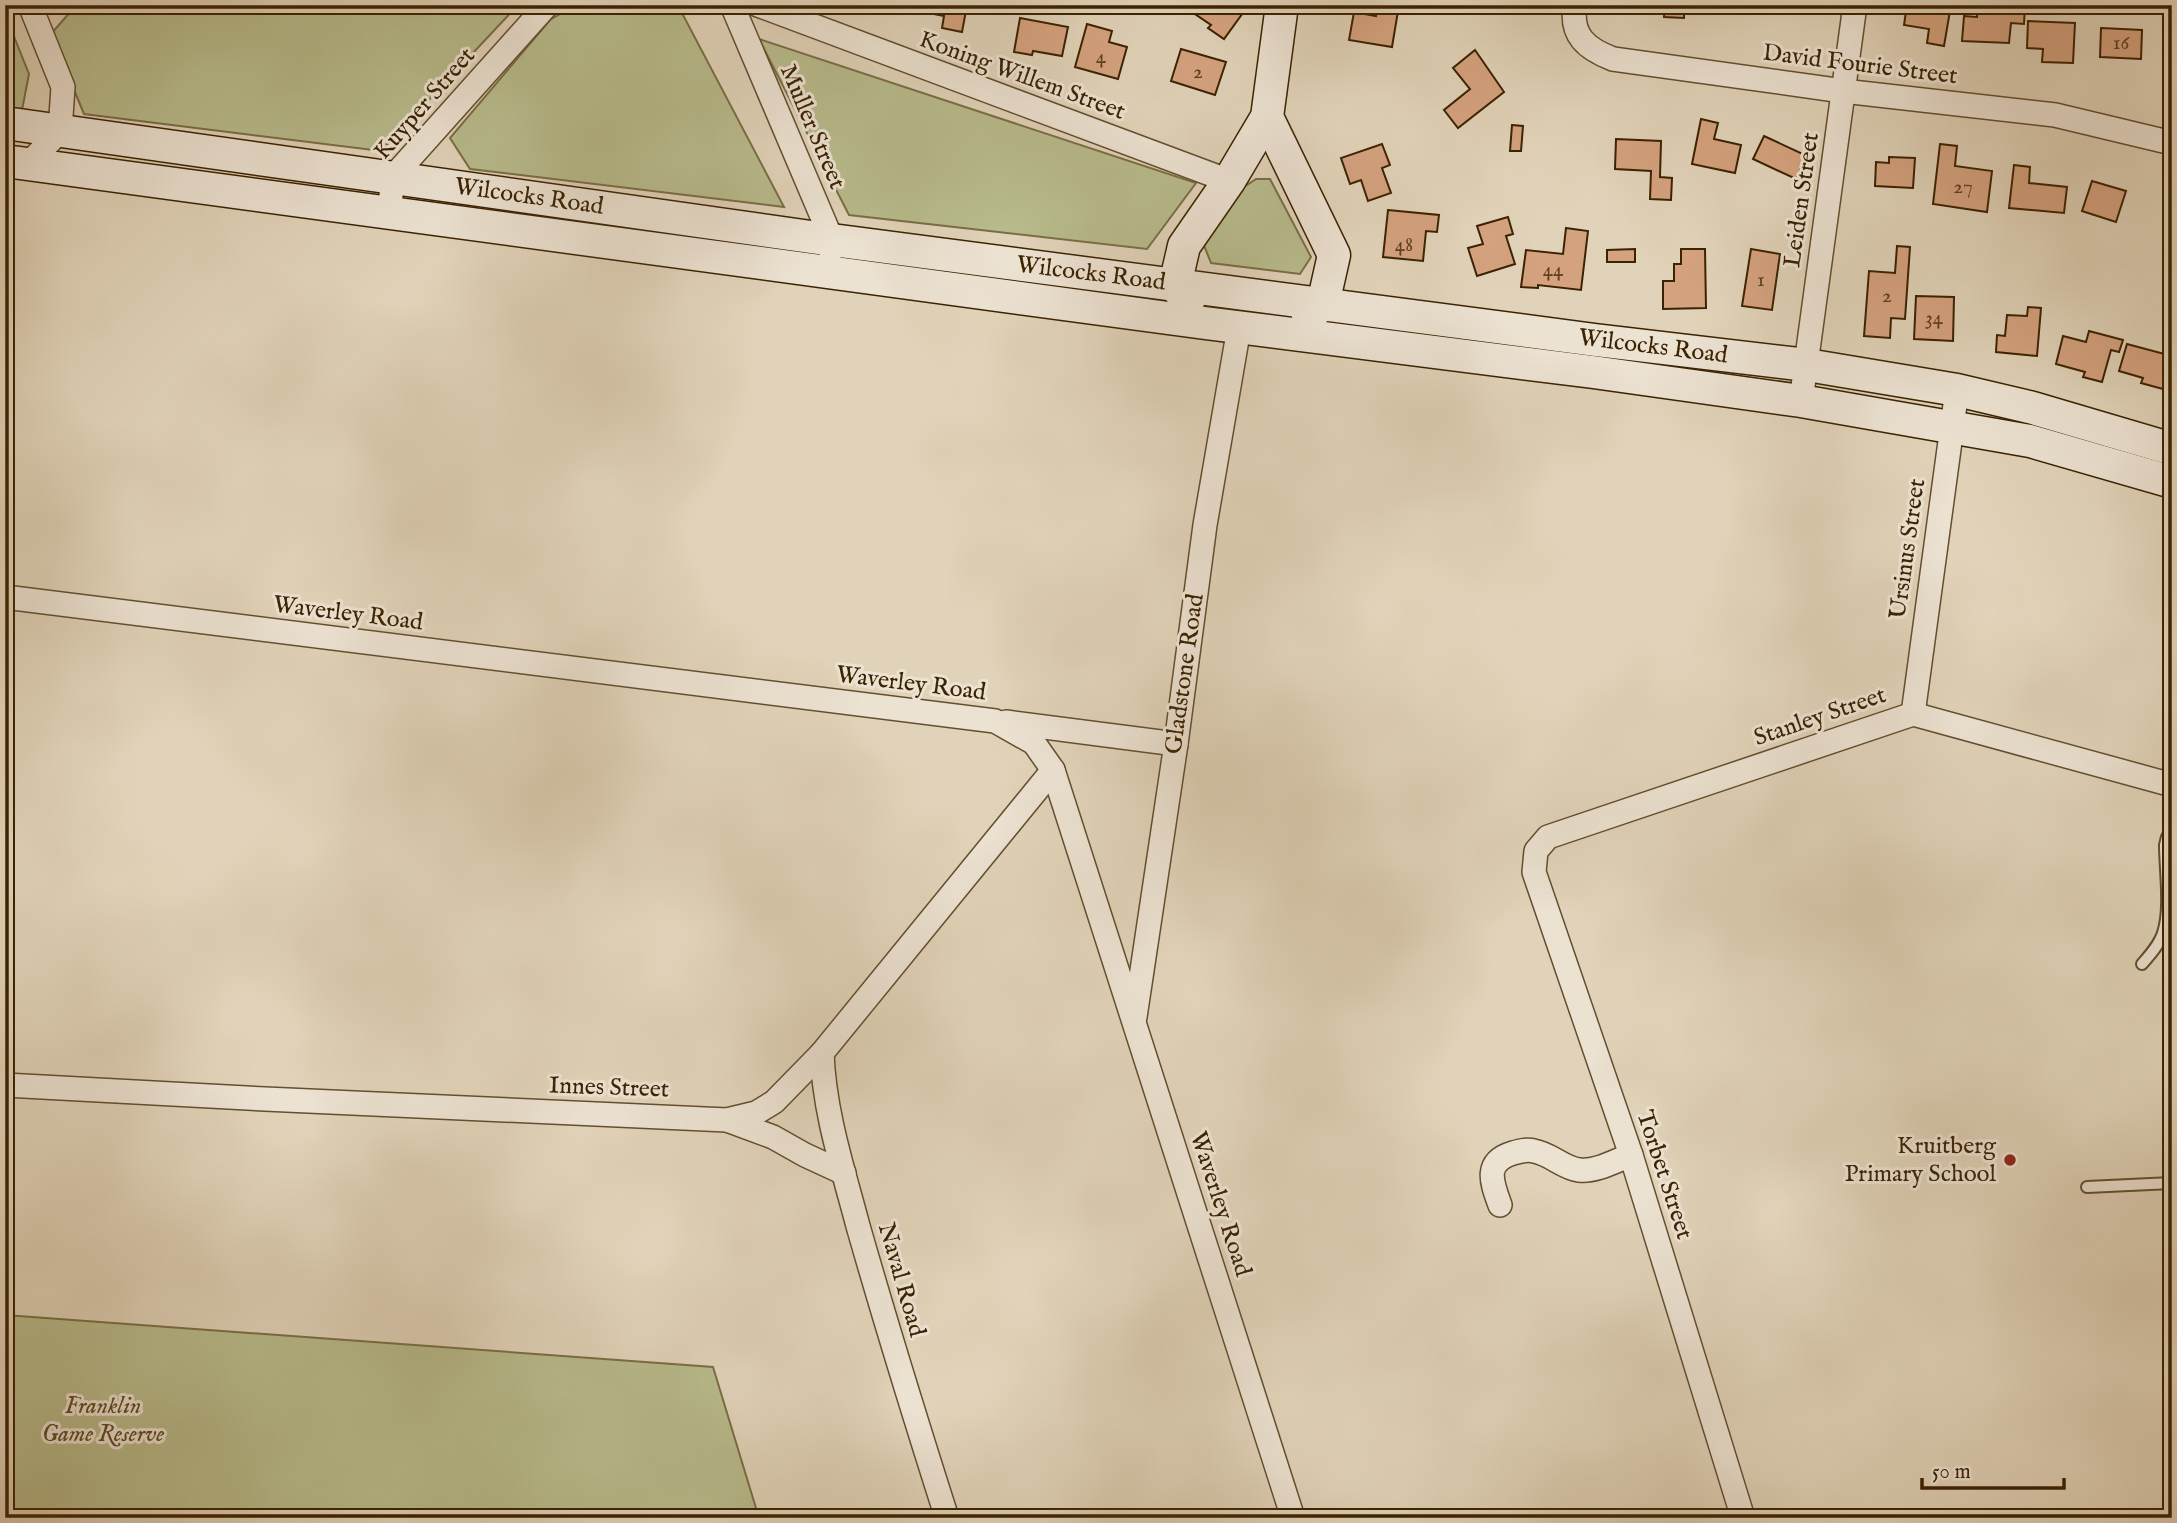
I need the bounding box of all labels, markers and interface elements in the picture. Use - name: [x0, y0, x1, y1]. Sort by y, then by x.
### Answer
- street label: Koning Willem Street: [915, 24, 1129, 128]
- house number: 16: [2113, 30, 2130, 57]
- street label: David Fourie Street: [1761, 38, 1959, 92]
- street label: Kuyper Street: [368, 41, 482, 167]
- house number: 4: [1096, 44, 1107, 71]
- house number: 2: [1193, 59, 1203, 86]
- street label: Muller Street: [772, 60, 852, 194]
- street label: Leiden Street: [1777, 130, 1827, 270]
- street label: Wilcocks Road: [453, 171, 606, 223]
- house number: 27: [1953, 174, 1973, 201]
- house number: 48: [1395, 232, 1413, 259]
- street label: Wilcocks Road: [1015, 249, 1168, 299]
- house number: 44: [1543, 257, 1564, 284]
- house number: 1: [1757, 267, 1765, 294]
- house number: 2: [1882, 283, 1892, 310]
- house number: 34: [1925, 305, 1944, 332]
- street label: Wilcocks Road: [1577, 322, 1730, 372]
- street label: Ursinus Street: [1883, 477, 1933, 621]
- street label: Waverley Road: [271, 589, 425, 639]
- street label: Gladstone Road: [1158, 592, 1212, 756]
- street label: Waverley Road: [834, 659, 988, 709]
- street label: Stanley Street: [1750, 680, 1890, 754]
- street label: Innes Street: [548, 1070, 670, 1106]
- street label: Torbet Street: [1629, 1107, 1699, 1243]
- street label: Waverley Road: [1182, 1128, 1258, 1281]
- place label: Kruitberg Primary School: [1844, 1131, 1997, 1190]
- marker: Kruitberg Primary School: [2002, 1152, 2018, 1168]
- street label: Naval Road: [870, 1219, 932, 1341]
- park label: Franklin Game Reserve: [42, 1391, 164, 1450]
- scale bar: [1922, 1446, 2063, 1490]
- text: 50 m: [1932, 1459, 1971, 1486]

